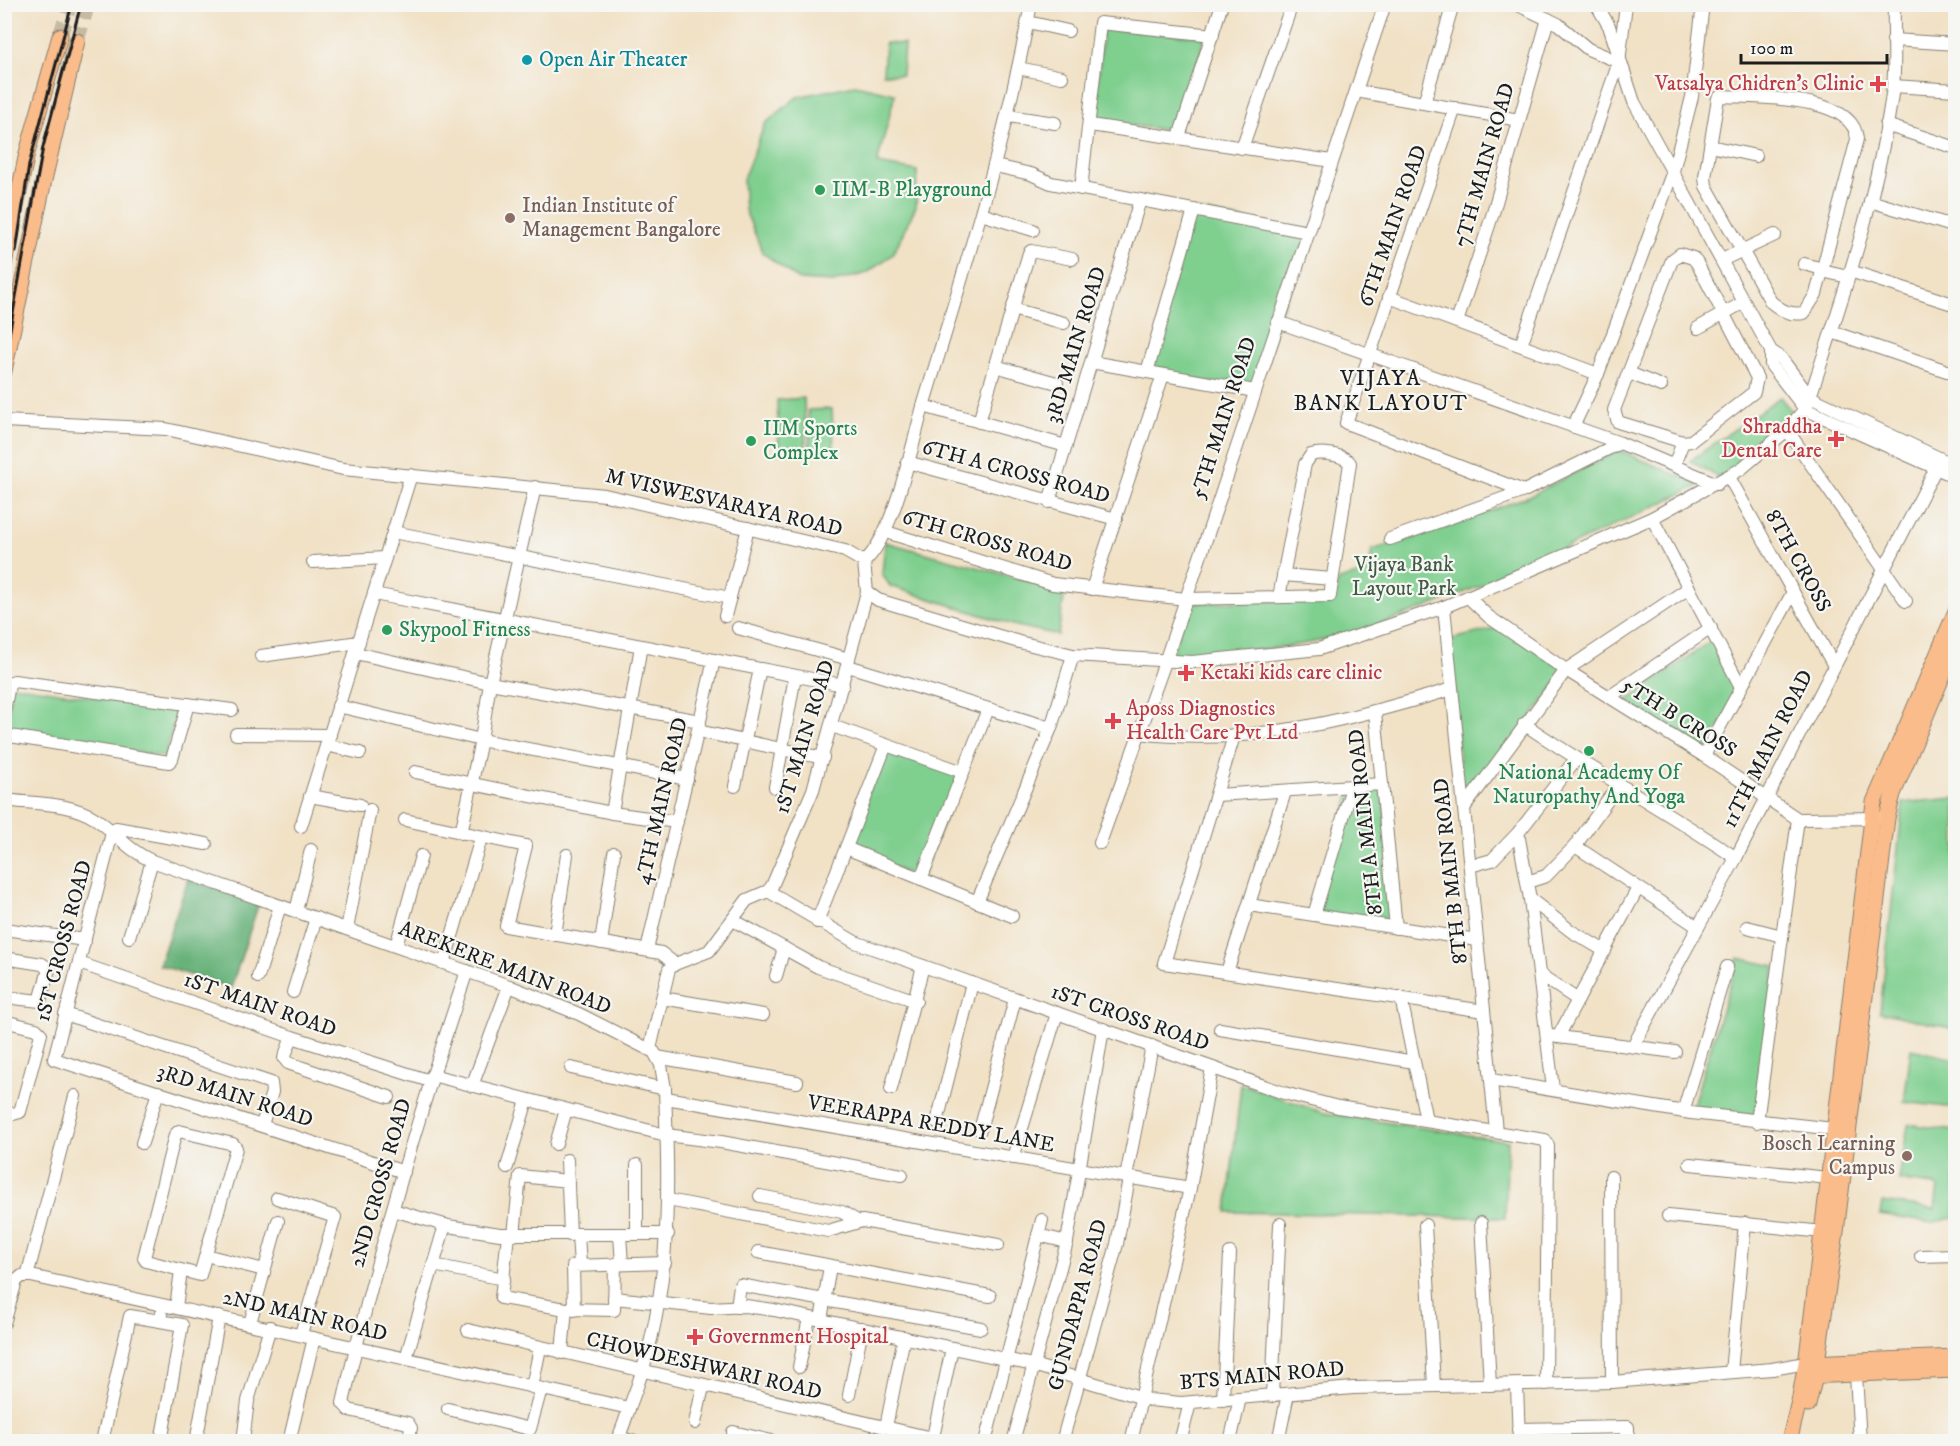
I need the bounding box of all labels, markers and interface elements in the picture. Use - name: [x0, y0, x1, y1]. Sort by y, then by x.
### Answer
- scale bar: [1741, 27, 1886, 65]
- text: 100 m: [1750, 38, 1793, 60]
- place label: Open Air Theater: [539, 47, 688, 73]
- marker: Open Air Theater: [520, 53, 534, 67]
- place label: Vatsalya Chidren's Clinic: [1654, 71, 1864, 97]
- marker: Vatsalya Chidren's Clinic: [1869, 75, 1887, 93]
- street label: 7TH MAIN ROAD: [1449, 80, 1521, 250]
- street label: 6TH MAIN ROAD: [1353, 142, 1433, 310]
- place label: IIM-B Playground: [832, 177, 992, 203]
- marker: IIM-B Playground: [813, 183, 827, 197]
- place label: Indian Institute of Management Bangalore: [522, 193, 721, 243]
- marker: Indian Institute of Management Bangalore: [503, 211, 517, 225]
- street label: 3RD MAIN ROAD: [1040, 264, 1112, 426]
- street label: 5TH MAIN ROAD: [1186, 334, 1262, 502]
- district label: VIJAYA BANK LAYOUT: [1293, 365, 1469, 417]
- place label: Shraddha Dental Care: [1721, 414, 1822, 464]
- place label: IIM Sports Complex: [763, 416, 857, 466]
- marker: Shraddha Dental Care: [1827, 430, 1845, 448]
- marker: IIM Sports Complex: [744, 434, 758, 448]
- street label: 6TH A CROSS ROAD: [919, 434, 1113, 510]
- street label: M VISWESVARAYA ROAD: [603, 463, 845, 543]
- street label: 6TH CROSS ROAD: [899, 504, 1075, 578]
- street label: 8TH CROSS: [1759, 505, 1837, 617]
- park label: Vijaya Bank Layout Park: [1352, 552, 1457, 602]
- place label: Skypool Fitness: [399, 617, 531, 643]
- marker: Skypool Fitness: [380, 623, 394, 637]
- street label: 1ST MAIN ROAD: [769, 657, 841, 817]
- place label: Ketaki kids care clinic: [1200, 660, 1382, 686]
- marker: Ketaki kids care clinic: [1177, 664, 1195, 682]
- street label: 11TH MAIN ROAD: [1717, 666, 1819, 832]
- street label: 5TH B CROSS: [1617, 672, 1741, 764]
- place label: Aposs Diagnostics Health Care Pvt Ltd: [1126, 696, 1299, 746]
- marker: Aposs Diagnostics Health Care Pvt Ltd: [1104, 712, 1122, 730]
- street label: 4TH MAIN ROAD: [630, 715, 694, 887]
- street label: 8TH A MAIN ROAD: [1343, 728, 1389, 916]
- marker: National Academy Of Naturopathy And Yoga: [1582, 744, 1596, 758]
- place label: National Academy Of Naturopathy And Yoga: [1493, 760, 1685, 810]
- street label: 8TH B MAIN ROAD: [1428, 777, 1474, 965]
- street label: 1ST CROSS ROAD: [30, 858, 98, 1024]
- street label: AREKERE MAIN ROAD: [395, 915, 615, 1021]
- street label: 1ST MAIN ROAD: [180, 967, 340, 1043]
- street label: 1ST CROSS ROAD: [1047, 979, 1213, 1057]
- street label: 3RD MAIN ROAD: [154, 1059, 316, 1133]
- street label: VEERAPPA REDDY LANE: [805, 1089, 1057, 1159]
- street label: 2ND CROSS ROAD: [344, 1096, 418, 1270]
- place label: Bosch Learning Campus: [1762, 1131, 1896, 1181]
- marker: Bosch Learning Campus: [1900, 1149, 1914, 1163]
- street label: GUNDAPPA ROAD: [1043, 1217, 1113, 1393]
- street label: 2ND MAIN ROAD: [220, 1284, 390, 1348]
- place label: Government Hospital: [708, 1324, 889, 1350]
- street label: CHOWDESHWARI ROAD: [584, 1326, 824, 1406]
- marker: Government Hospital: [686, 1328, 704, 1346]
- street label: BTS MAIN ROAD: [1179, 1356, 1345, 1396]

